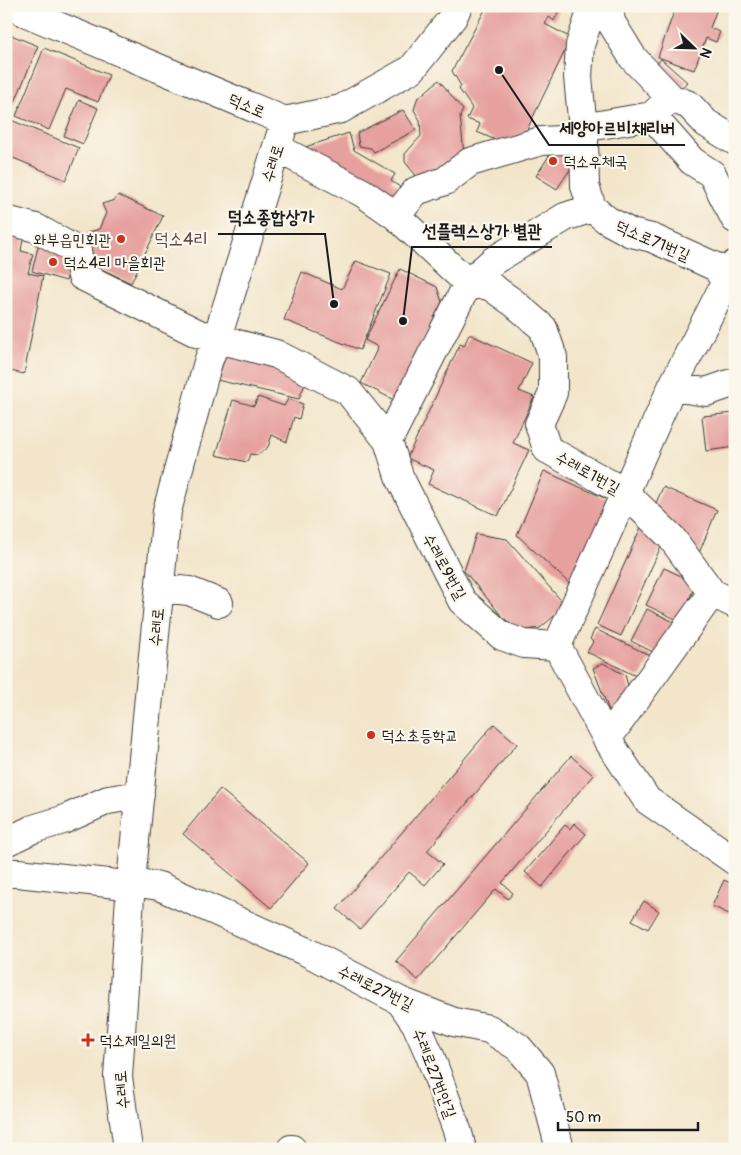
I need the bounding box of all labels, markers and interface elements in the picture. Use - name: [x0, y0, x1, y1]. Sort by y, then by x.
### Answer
- north arrow: [668, 22, 718, 72]
- text: N: [696, 45, 715, 61]
- street label: 덕소로: [225, 89, 268, 123]
- callout: 세양아르비채리버: [549, 112, 685, 145]
- text: 세양아르비채리버: [559, 117, 675, 140]
- street label: 수레로: [257, 142, 288, 185]
- place label: 덕소우체국: [563, 152, 628, 172]
- marker: 덕소우체국: [547, 155, 559, 167]
- callout: 덕소종합상가: [218, 201, 325, 234]
- text: 덕소종합상가: [228, 206, 315, 229]
- callout: 선플렉스상가 별관: [412, 214, 552, 247]
- street label: 덕소로71번길: [612, 216, 693, 266]
- text: 선플렉스상가 별관: [422, 220, 542, 243]
- district label: 덕소4리: [154, 228, 208, 251]
- place label: 와부읍민회관: [34, 230, 111, 250]
- marker: 와부읍민회관: [115, 233, 127, 245]
- place label: 덕소4리 마을회관: [63, 253, 166, 273]
- marker: 덕소4리 마을회관: [47, 256, 59, 268]
- street label: 수레로1번길: [552, 447, 623, 499]
- street label: 수레로9번길: [418, 530, 471, 603]
- street label: 수레로: [145, 607, 169, 647]
- place label: 덕소초등학교: [381, 726, 458, 746]
- marker: 덕소초등학교: [365, 729, 377, 741]
- street label: 수레로27번길: [334, 961, 417, 1015]
- street label: 수레로27번안길: [408, 1026, 460, 1121]
- place label: 덕소제일의원: [99, 1031, 176, 1051]
- marker: 덕소제일의원: [81, 1033, 95, 1047]
- street label: 수레로: [110, 1070, 134, 1110]
- scale bar: [558, 1100, 698, 1132]
- text: 50 m: [566, 1108, 601, 1127]

